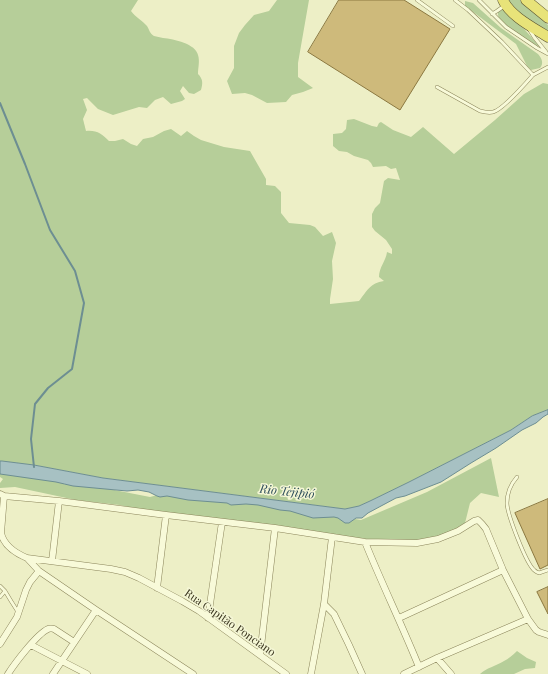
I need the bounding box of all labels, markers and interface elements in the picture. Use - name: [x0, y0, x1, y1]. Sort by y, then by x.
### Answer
- water label: Rio Tejipió: [259, 482, 315, 502]
- street label: Rua Capitão Ponciano: [182, 587, 278, 659]

